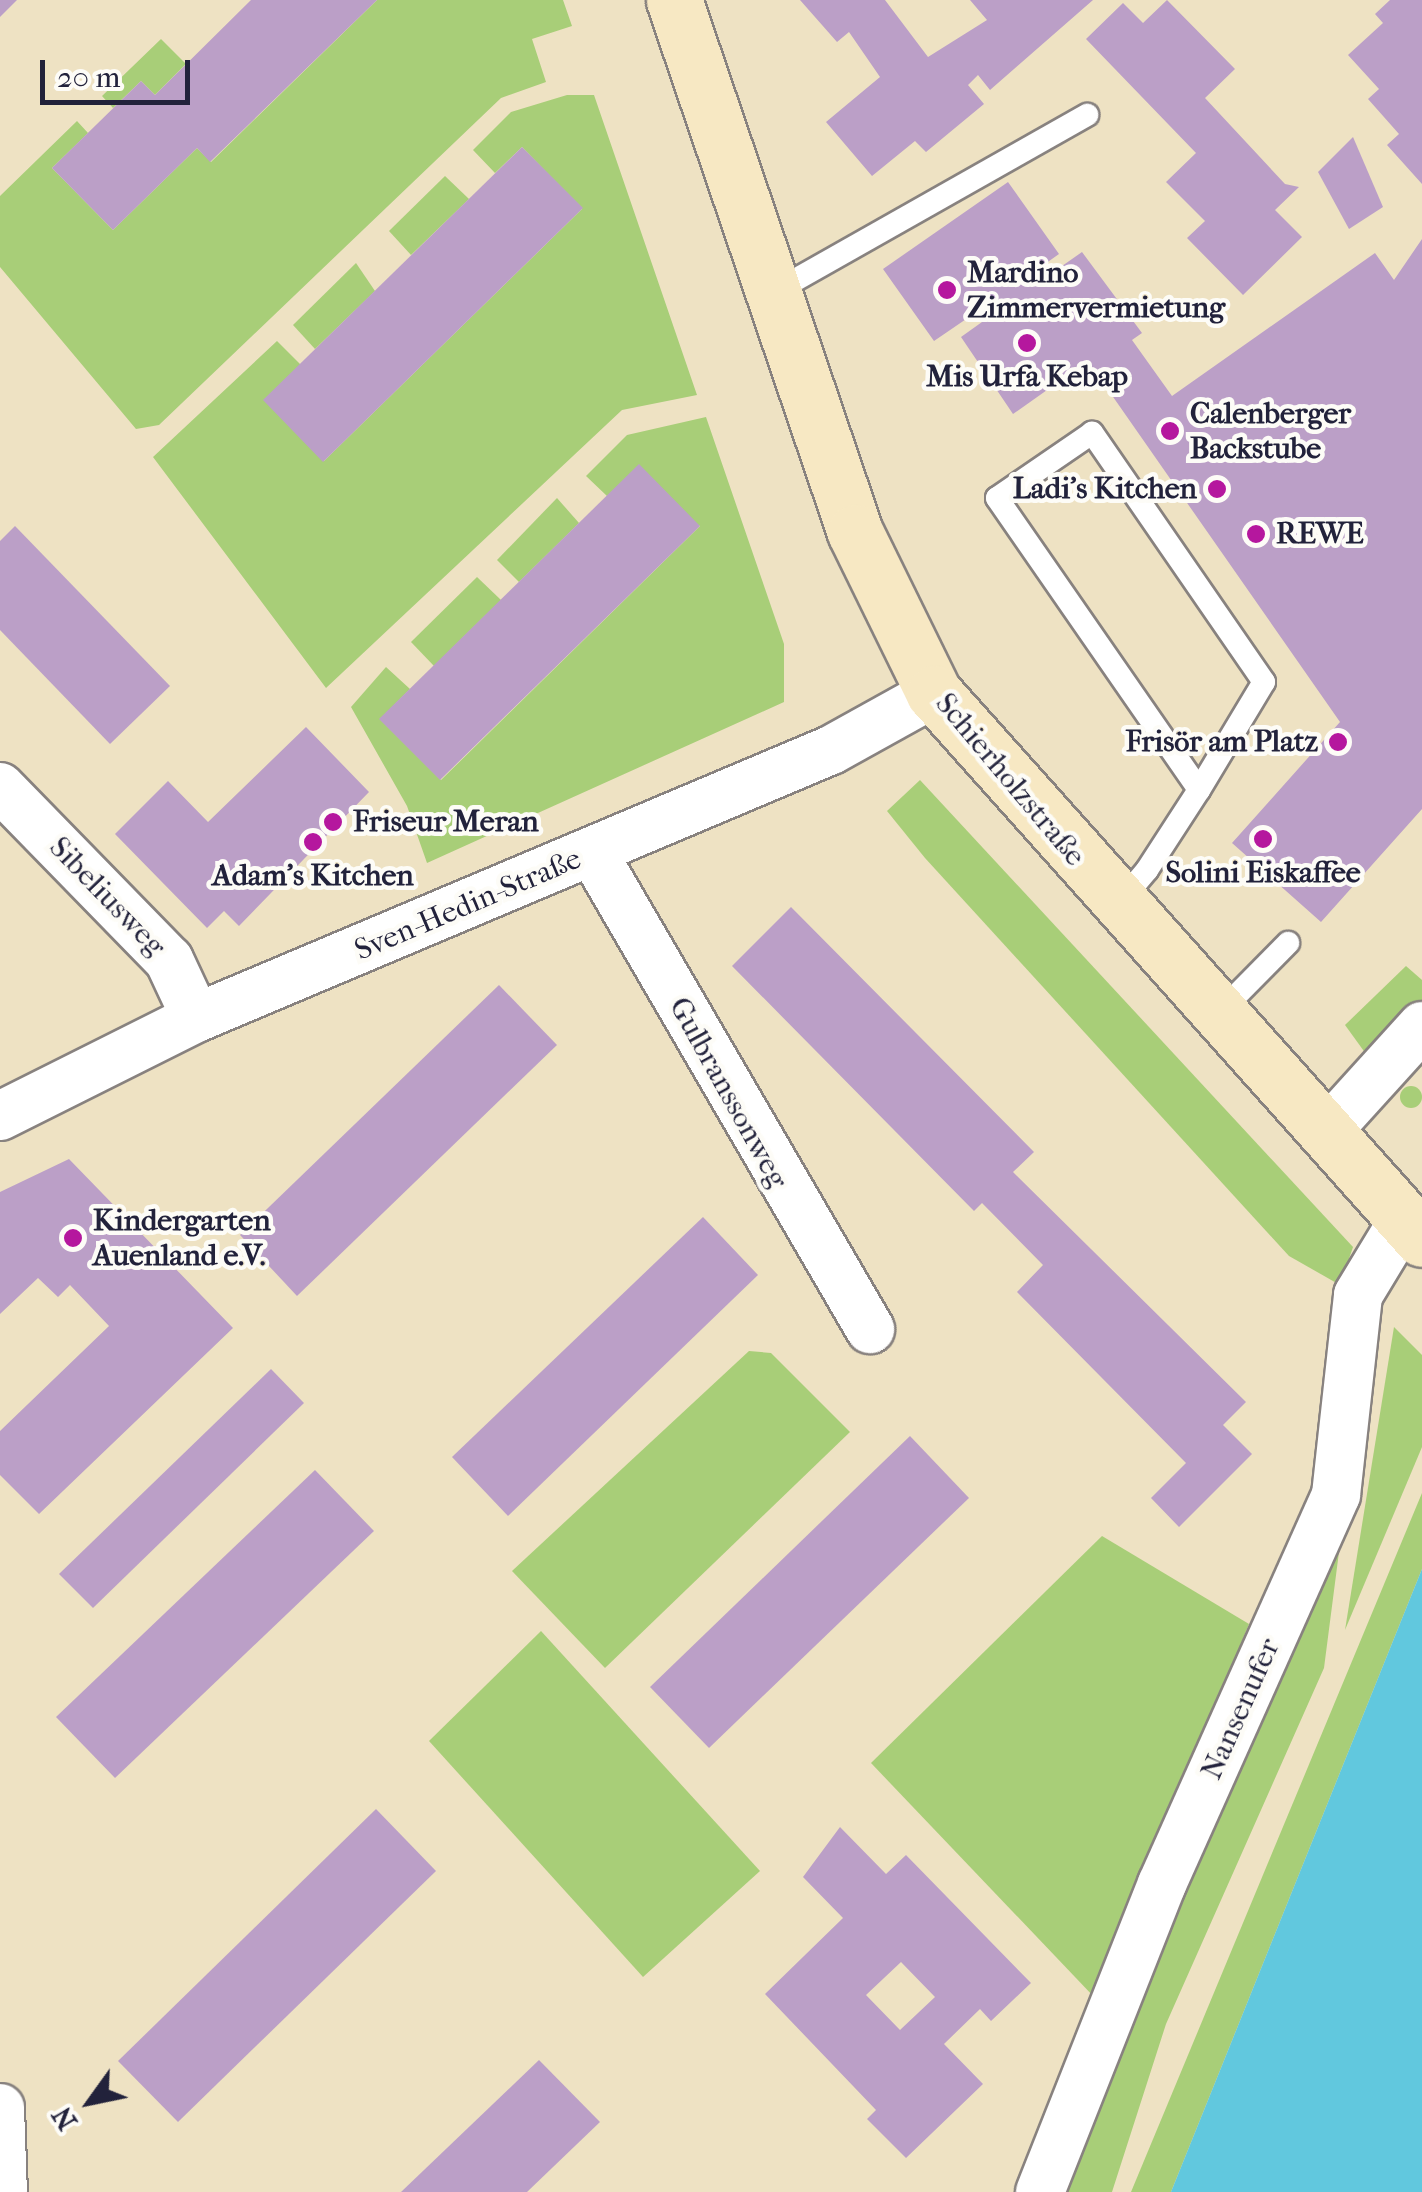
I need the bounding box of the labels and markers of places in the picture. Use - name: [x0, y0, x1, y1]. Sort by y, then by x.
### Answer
- place label: Mardino Zimmervermietung: [967, 255, 1225, 326]
- marker: Mardino Zimmervermietung: [936, 279, 958, 301]
- marker: Mis Urfa Kebap: [1016, 332, 1038, 354]
- place label: Mis Urfa Kebap: [926, 359, 1128, 395]
- place label: Calenberger Backstube: [1190, 396, 1351, 466]
- marker: Calenberger Backstube: [1159, 420, 1181, 442]
- place label: Ladi's Kitchen: [1013, 471, 1197, 507]
- marker: Ladi's Kitchen: [1206, 478, 1228, 500]
- place label: REWE: [1276, 516, 1364, 552]
- marker: REWE: [1245, 523, 1267, 545]
- place label: Frisör am Platz: [1126, 724, 1318, 760]
- marker: Frisör am Platz: [1327, 731, 1349, 753]
- place label: Friseur Meran: [353, 804, 539, 840]
- marker: Friseur Meran: [322, 811, 344, 833]
- marker: Solini Eiskaffee: [1252, 828, 1274, 850]
- marker: Adam's Kitchen: [302, 831, 324, 853]
- place label: Solini Eiskaffee: [1165, 855, 1361, 891]
- place label: Adam's Kitchen: [212, 858, 414, 894]
- place label: Kindergarten Auenland e.V.: [93, 1203, 271, 1274]
- marker: Kindergarten Auenland e.V.: [62, 1227, 84, 1249]

